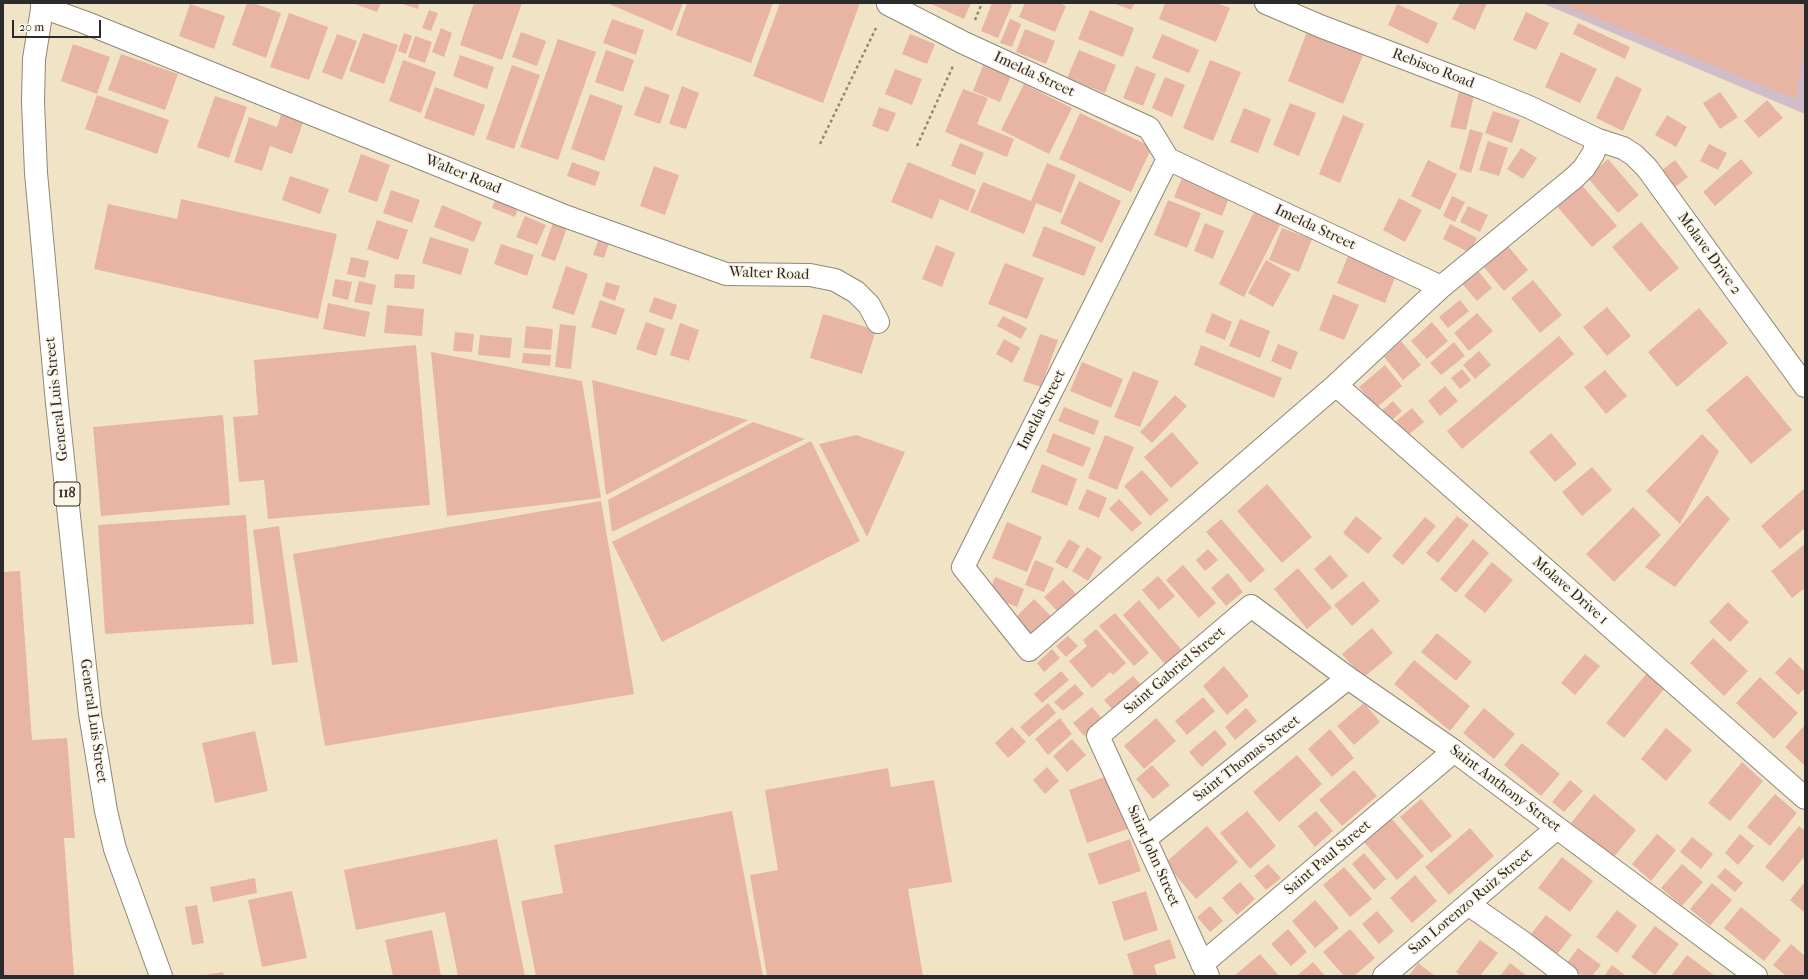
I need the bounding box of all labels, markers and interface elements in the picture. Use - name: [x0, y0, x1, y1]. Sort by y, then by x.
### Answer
- scale bar: [14, 12, 103, 38]
- text: 20 m: [19, 20, 44, 34]
- street label: Rebisco Road: [1389, 45, 1477, 93]
- street label: Imelda Street: [991, 48, 1077, 102]
- street label: Walter Road: [422, 152, 504, 198]
- street label: Imelda Street: [1272, 201, 1358, 255]
- street label: Molave Drive 2: [1673, 209, 1745, 299]
- street label: Walter Road: [728, 264, 810, 284]
- street label: General Luis Street: [42, 336, 72, 462]
- street label: Imelda Street: [1014, 367, 1070, 453]
- road number: 118: [54, 482, 80, 506]
- street label: Molave Drive 1: [1528, 553, 1612, 629]
- street label: Saint Gabriel Street: [1121, 623, 1229, 719]
- street label: General Luis Street: [75, 658, 111, 784]
- street label: Saint Thomas Street: [1190, 712, 1304, 806]
- street label: Saint Anthony Street: [1446, 741, 1564, 837]
- street label: Saint John Street: [1123, 803, 1183, 909]
- street label: Saint Paul Street: [1281, 817, 1375, 899]
- street label: San Lorenzo Ruiz Street: [1405, 845, 1537, 959]

